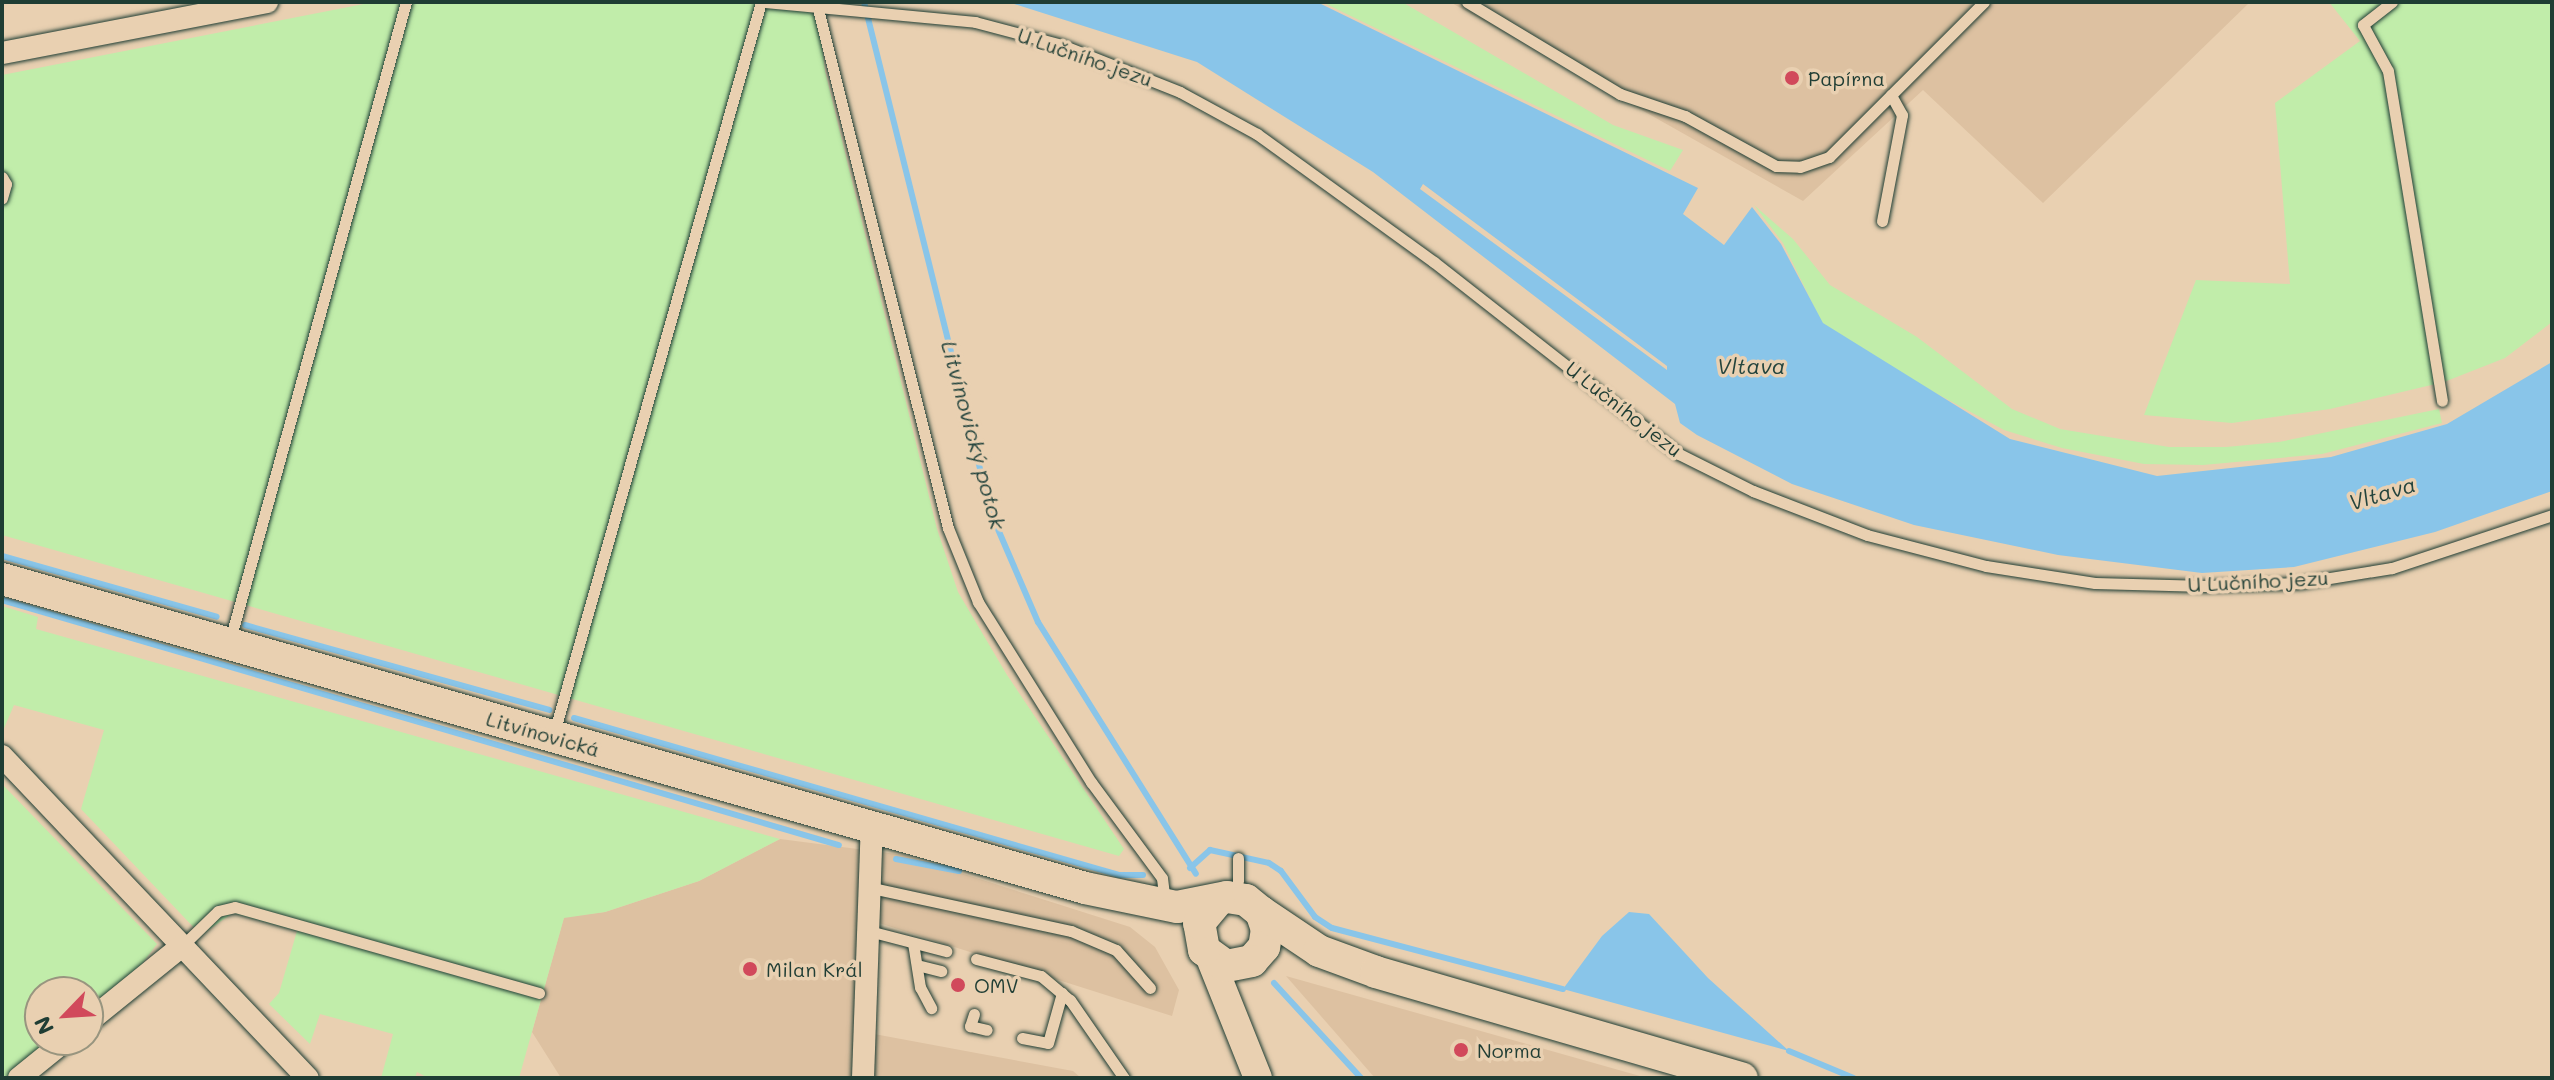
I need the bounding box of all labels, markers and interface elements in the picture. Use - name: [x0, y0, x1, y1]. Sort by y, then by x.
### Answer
- street label: U Lučního jezu: [1014, 23, 1156, 91]
- place label: Papírna: [1808, 66, 1885, 90]
- marker: Papírna: [1783, 69, 1801, 87]
- water label: Litvínovický potok: [936, 338, 1012, 532]
- water label: Vltava: [1717, 353, 1785, 379]
- street label: U Lučního jezu: [1561, 356, 1687, 462]
- water label: Vltava: [2345, 470, 2419, 516]
- street label: U Lučního jezu: [2187, 565, 2329, 597]
- street label: Litvínovická: [484, 706, 602, 762]
- place label: Milan Král: [766, 957, 863, 981]
- marker: Milan Král: [741, 960, 759, 978]
- place label: OMV: [974, 973, 1019, 997]
- north arrow: [24, 976, 104, 1056]
- marker: OMV: [949, 976, 967, 994]
- text: N: [27, 1012, 60, 1039]
- place label: Norma: [1477, 1038, 1542, 1062]
- marker: Norma: [1452, 1041, 1470, 1059]

